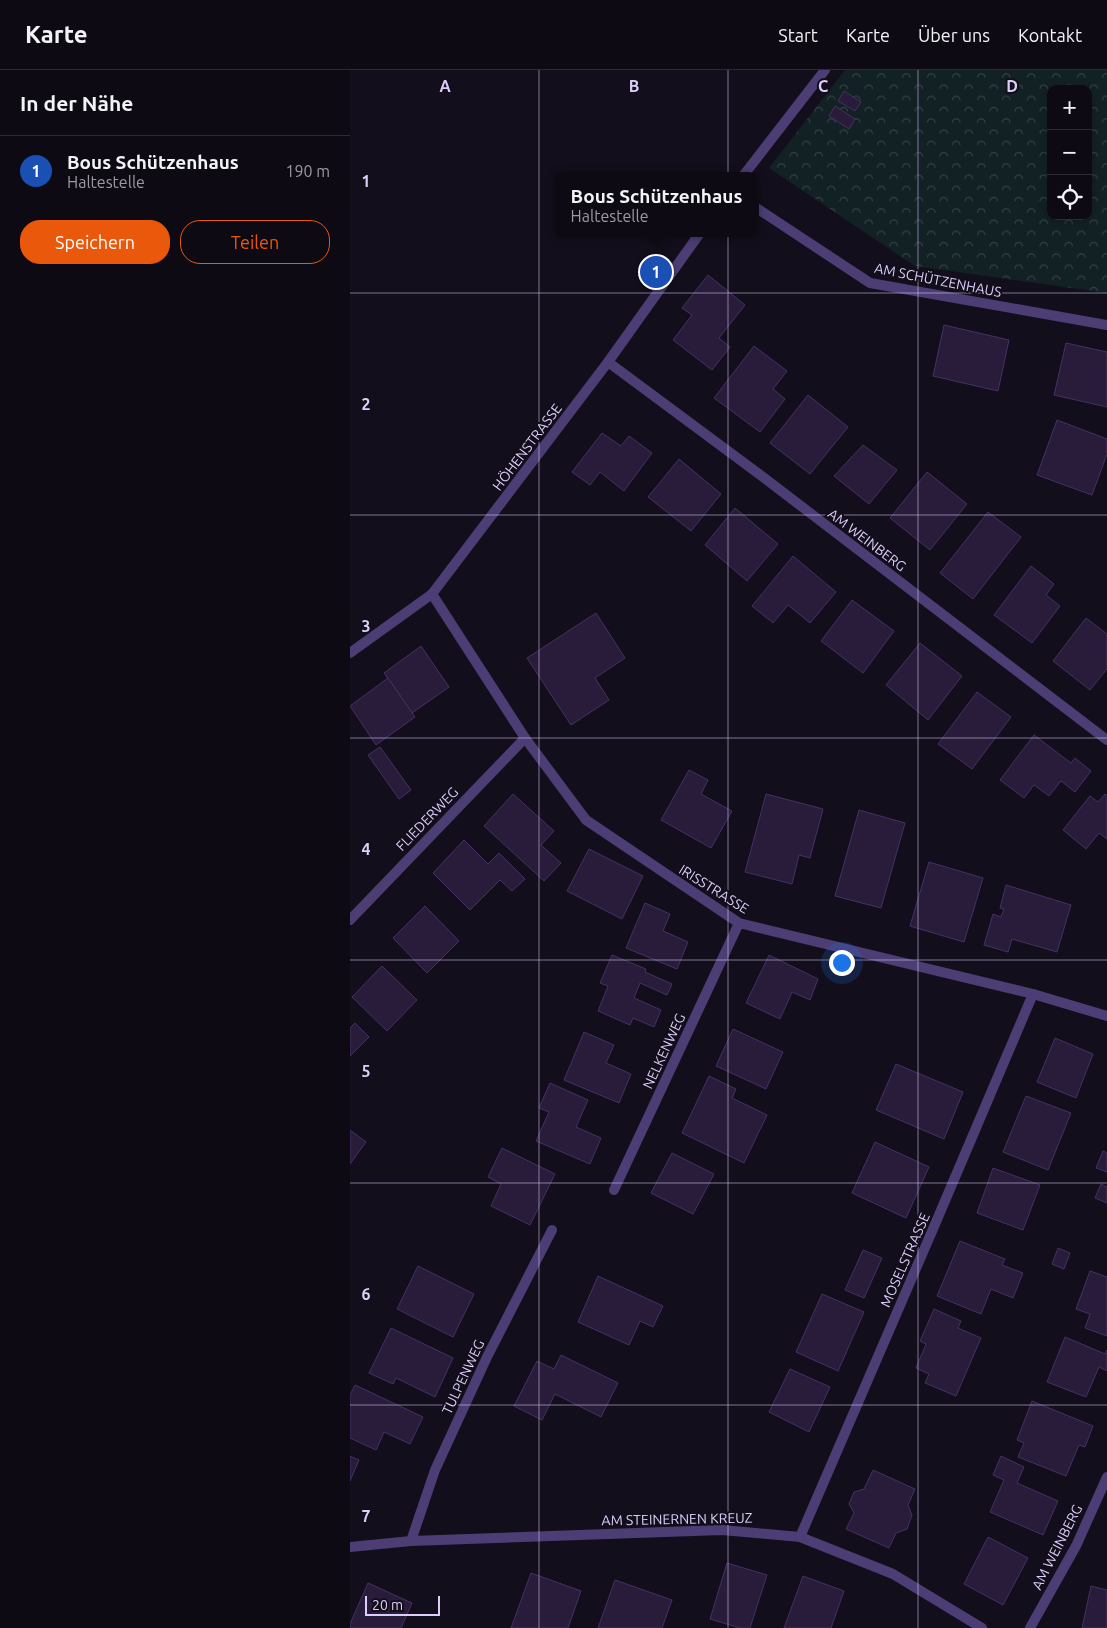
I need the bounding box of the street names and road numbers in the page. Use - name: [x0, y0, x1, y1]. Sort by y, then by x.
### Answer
- street label: AM SCHÜTZENHAUS: [873, 259, 1003, 300]
- street label: HÖHENSTRASSE: [488, 400, 565, 493]
- street label: AM WEINBERG: [825, 505, 909, 575]
- street label: FLIEDERWEG: [393, 784, 461, 854]
- street label: IRISSTRASSE: [676, 861, 752, 917]
- street label: NELKENWEG: [640, 1011, 688, 1091]
- street label: MOSELSTRASSE: [877, 1210, 933, 1310]
- street label: TULPENWEG: [439, 1337, 487, 1417]
- street label: AM WEINBERG: [1029, 1502, 1085, 1592]
- street label: AM STEINERNEN KREUZ: [601, 1510, 753, 1528]

